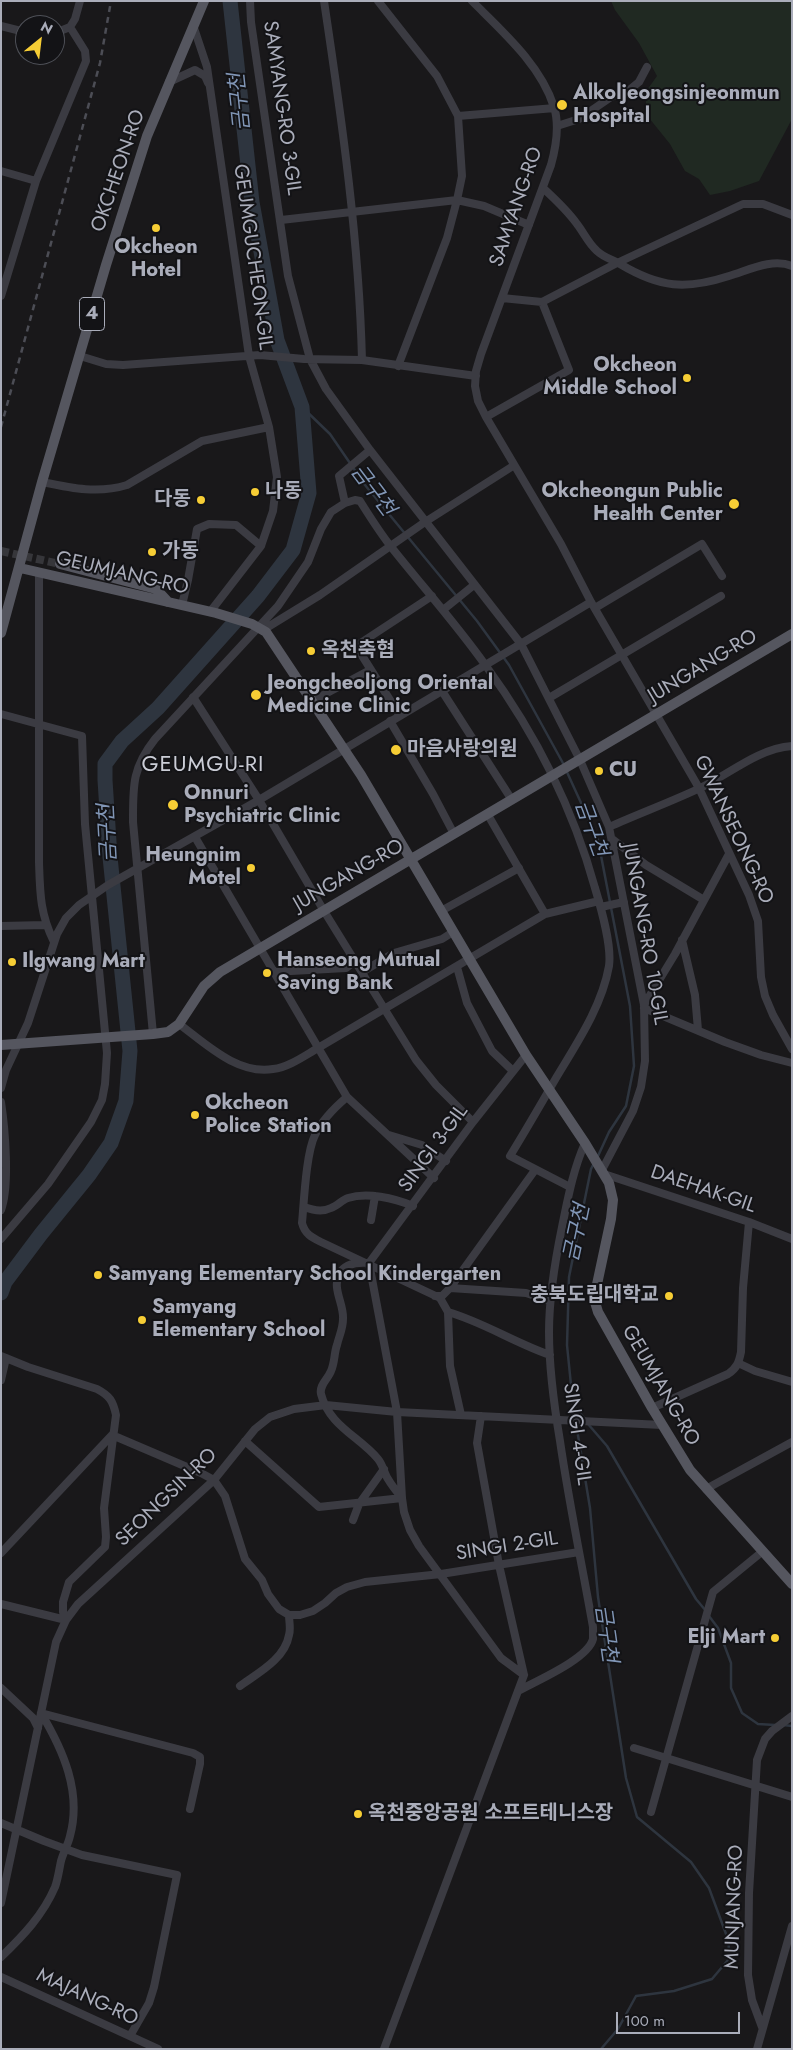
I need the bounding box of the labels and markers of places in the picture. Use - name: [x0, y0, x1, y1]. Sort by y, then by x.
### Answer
- place label: Alkoljeongsinjeonmun Hospital: [573, 82, 780, 129]
- marker: Alkoljeongsinjeonmun Hospital: [555, 98, 569, 112]
- marker: Okcheon Hotel: [150, 222, 162, 234]
- place label: Okcheon Hotel: [114, 236, 198, 283]
- place label: Okcheon Middle School: [543, 354, 677, 401]
- marker: Okcheon Middle School: [681, 372, 693, 384]
- place label: 나동: [265, 480, 302, 504]
- place label: Okcheongun Public Health Center: [541, 480, 723, 527]
- marker: 나동: [249, 486, 261, 498]
- place label: 다동: [154, 488, 191, 512]
- marker: 다동: [195, 494, 207, 506]
- marker: Okcheongun Public Health Center: [727, 497, 741, 511]
- place label: 가동: [162, 540, 199, 564]
- marker: 가동: [146, 546, 158, 558]
- place label: 옥천축협: [321, 639, 395, 663]
- marker: 옥천축협: [305, 645, 317, 657]
- place label: Jeongcheoljong Oriental Medicine Clinic: [267, 672, 493, 719]
- marker: Jeongcheoljong Oriental Medicine Clinic: [249, 688, 263, 702]
- place label: 마음사랑의원: [407, 738, 517, 762]
- marker: 마음사랑의원: [389, 743, 403, 757]
- place label: CU: [609, 759, 637, 783]
- marker: CU: [593, 765, 605, 777]
- place label: Onnuri Psychiatric Clinic: [184, 782, 340, 829]
- marker: Onnuri Psychiatric Clinic: [166, 798, 180, 812]
- place label: Heungnim Motel: [145, 844, 241, 891]
- marker: Heungnim Motel: [245, 862, 257, 874]
- place label: Hanseong Mutual Saving Bank: [277, 949, 440, 996]
- place label: Ilgwang Mart: [22, 950, 145, 974]
- marker: Ilgwang Mart: [6, 956, 18, 968]
- marker: Hanseong Mutual Saving Bank: [261, 967, 273, 979]
- place label: Okcheon Police Station: [205, 1092, 332, 1139]
- marker: Okcheon Police Station: [189, 1109, 201, 1121]
- place label: Samyang Elementary School Kindergarten: [108, 1263, 501, 1287]
- marker: Samyang Elementary School Kindergarten: [92, 1269, 104, 1281]
- place label: 충북도립대학교: [530, 1284, 659, 1308]
- marker: 충북도립대학교: [663, 1290, 675, 1302]
- place label: Samyang Elementary School: [152, 1296, 325, 1343]
- marker: Samyang Elementary School: [136, 1314, 148, 1326]
- place label: Elji Mart: [687, 1626, 765, 1650]
- marker: Elji Mart: [769, 1632, 781, 1644]
- place label: 옥천중앙공원 소프트테니스장: [368, 1802, 613, 1826]
- marker: 옥천중앙공원 소프트테니스장: [352, 1808, 364, 1820]

